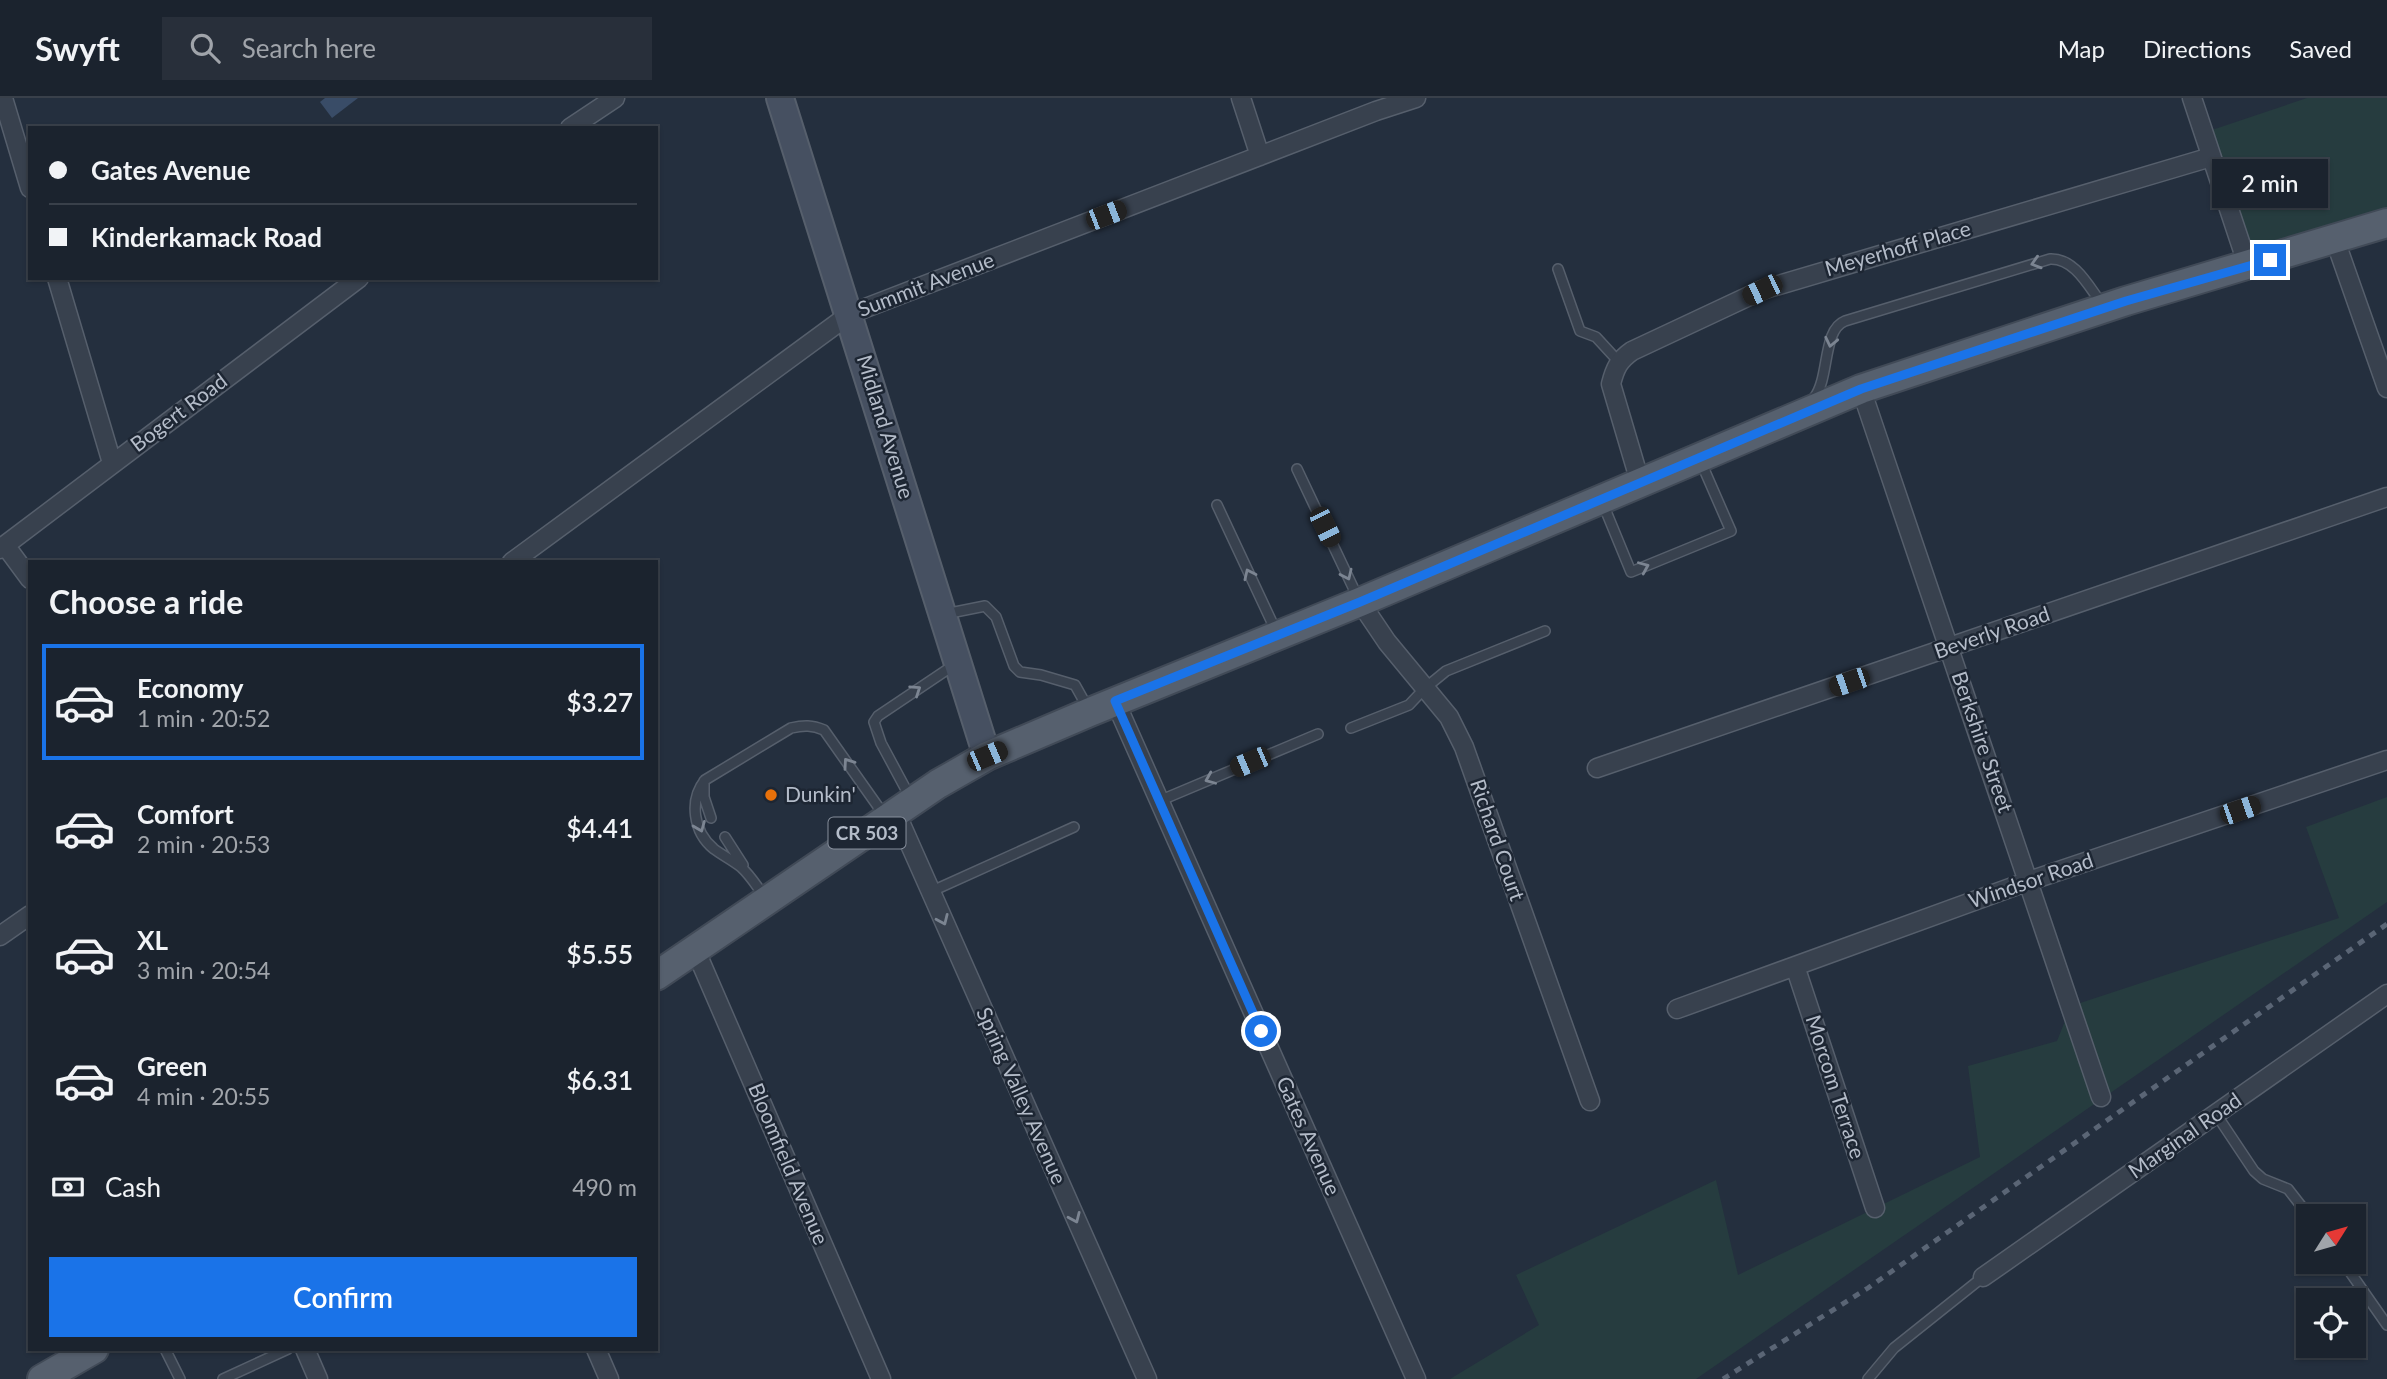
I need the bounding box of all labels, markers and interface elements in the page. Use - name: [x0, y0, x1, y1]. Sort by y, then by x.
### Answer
- search box: [162, 17, 652, 80]
- text: Swyft: [35, 28, 120, 68]
- icon: search: [186, 29, 224, 67]
- text: Search here: [242, 32, 376, 64]
- text: Map: [2058, 34, 2105, 63]
- text: Directions: [2143, 34, 2251, 63]
- text: Saved: [2289, 34, 2352, 63]
- text: Gates Avenue: [91, 154, 251, 186]
- callout: 2 min: [2212, 158, 2328, 208]
- text: 2 min: [2242, 169, 2298, 197]
- car: [1083, 198, 1130, 232]
- street label: Meyerhoff Place: [1822, 215, 1973, 280]
- text: Kinderkamack Road: [91, 221, 322, 253]
- route end: [2254, 244, 2286, 276]
- street label: Summit Avenue: [854, 246, 997, 321]
- one-way arrow: [2030, 254, 2042, 269]
- car: [1739, 271, 1786, 309]
- one-way arrow: [1824, 336, 1839, 348]
- street label: Midland Avenue: [853, 352, 920, 502]
- street label: Bogert Road: [125, 367, 231, 456]
- car: [1307, 504, 1344, 550]
- one-way arrow: [1637, 561, 1649, 575]
- one-way arrow: [1339, 567, 1353, 580]
- one-way arrow: [1243, 568, 1257, 581]
- text: Choose a ride: [49, 582, 243, 621]
- street label: Beverly Road: [1930, 600, 2053, 663]
- car: [1826, 665, 1873, 699]
- street label: Berkshire Street: [1948, 668, 2019, 816]
- icon: car: [53, 671, 116, 734]
- text: Economy: [137, 672, 243, 704]
- text: $3.27: [567, 686, 633, 718]
- one-way arrow: [908, 686, 921, 698]
- text: 1 min · 20:52: [137, 704, 270, 732]
- car: [964, 738, 1011, 774]
- car: [1227, 744, 1274, 780]
- one-way arrow: [844, 758, 856, 771]
- one-way arrow: [1205, 771, 1218, 785]
- street label: Richard Court: [1466, 775, 1531, 904]
- place label: Dunkin': [785, 781, 856, 806]
- marker: Dunkin': [763, 787, 779, 803]
- car: [2217, 793, 2264, 827]
- icon: car: [53, 797, 116, 860]
- text: Comfort: [137, 798, 234, 830]
- text: $4.41: [567, 812, 633, 844]
- road number: CR 503: [828, 818, 906, 848]
- one-way arrow: [692, 820, 706, 832]
- text: 2 min · 20:53: [137, 830, 270, 858]
- street label: Windsor Road: [1965, 847, 2096, 913]
- one-way arrow: [935, 913, 949, 926]
- icon: car: [53, 923, 116, 986]
- text: XL: [137, 924, 168, 956]
- text: $5.55: [567, 938, 633, 970]
- text: 3 min · 20:54: [137, 956, 270, 984]
- street label: Spring Valley Avenue: [972, 1003, 1073, 1188]
- street label: Morcom Terrace: [1801, 1012, 1871, 1161]
- route start: [1245, 1015, 1277, 1047]
- icon: car: [53, 1049, 116, 1112]
- text: Green: [137, 1050, 207, 1082]
- text: $6.31: [567, 1064, 633, 1096]
- street label: Gates Avenue: [1272, 1072, 1347, 1199]
- street label: Bloomfield Avenue: [744, 1079, 835, 1248]
- text: 4 min · 20:55: [137, 1082, 270, 1110]
- street label: Marginal Road: [2123, 1087, 2245, 1183]
- icon: cash: [49, 1168, 87, 1206]
- text: Cash: [105, 1171, 161, 1203]
- text: 490 m: [572, 1173, 637, 1201]
- north arrow: [2296, 1204, 2366, 1274]
- map controls: [2296, 1204, 2366, 1358]
- one-way arrow: [1067, 1211, 1081, 1223]
- button: Confirm: [49, 1257, 637, 1337]
- button: locate: [2296, 1288, 2366, 1358]

